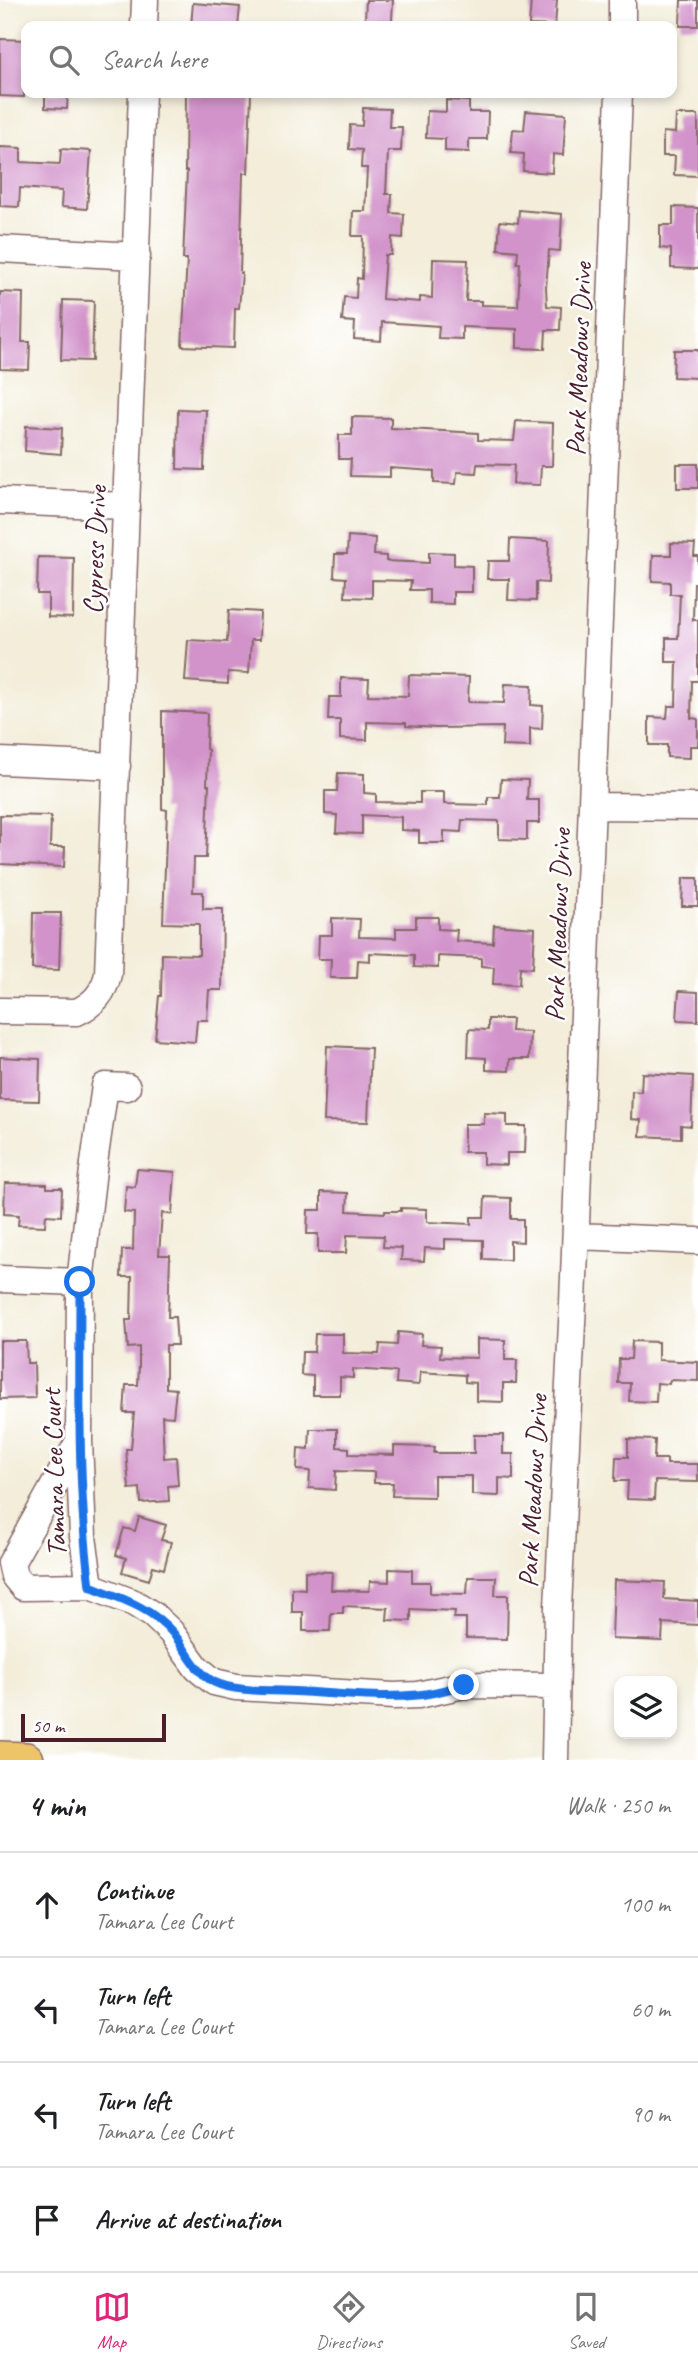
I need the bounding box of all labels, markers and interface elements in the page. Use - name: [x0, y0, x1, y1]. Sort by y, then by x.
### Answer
- search box: [21, 21, 677, 98]
- icon: search: [45, 41, 83, 79]
- text: Search here: [101, 43, 207, 76]
- street label: Park Meadows Drive: [558, 260, 599, 456]
- street label: Cypress Drive: [75, 483, 114, 615]
- street label: Park Meadows Drive: [537, 826, 578, 1022]
- route start: [64, 1266, 95, 1297]
- street label: Tamara Lee Court: [33, 1386, 74, 1557]
- street label: Park Meadows Drive: [510, 1392, 555, 1588]
- route end: [448, 1669, 479, 1700]
- map controls: [614, 1676, 677, 1739]
- button: layers: [614, 1676, 677, 1739]
- scale bar: [21, 1711, 166, 1743]
- text: 50 m: [32, 1714, 64, 1738]
- text: 4 min: [28, 1787, 85, 1825]
- text: Walk · 250 m: [566, 1791, 670, 1820]
- text: Continue: [95, 1874, 173, 1907]
- icon: ahead: [28, 1886, 66, 1924]
- text: 100 m: [621, 1890, 670, 1919]
- text: Tamara Lee Court: [95, 1907, 233, 1936]
- text: Turn left: [95, 1979, 170, 2012]
- icon: left: [28, 1991, 66, 2029]
- text: 60 m: [631, 1995, 670, 2024]
- text: Tamara Lee Court: [95, 2012, 233, 2041]
- text: Turn left: [95, 2084, 170, 2117]
- icon: left: [28, 2096, 66, 2134]
- text: 90 m: [631, 2100, 670, 2129]
- text: Tamara Lee Court: [95, 2117, 233, 2146]
- icon: arrive: [28, 2201, 66, 2239]
- text: Arrive at destination: [95, 2203, 281, 2236]
- tab: Map: [93, 2288, 131, 2354]
- tab: Directions: [316, 2288, 382, 2354]
- tab: Saved: [567, 2288, 605, 2354]

